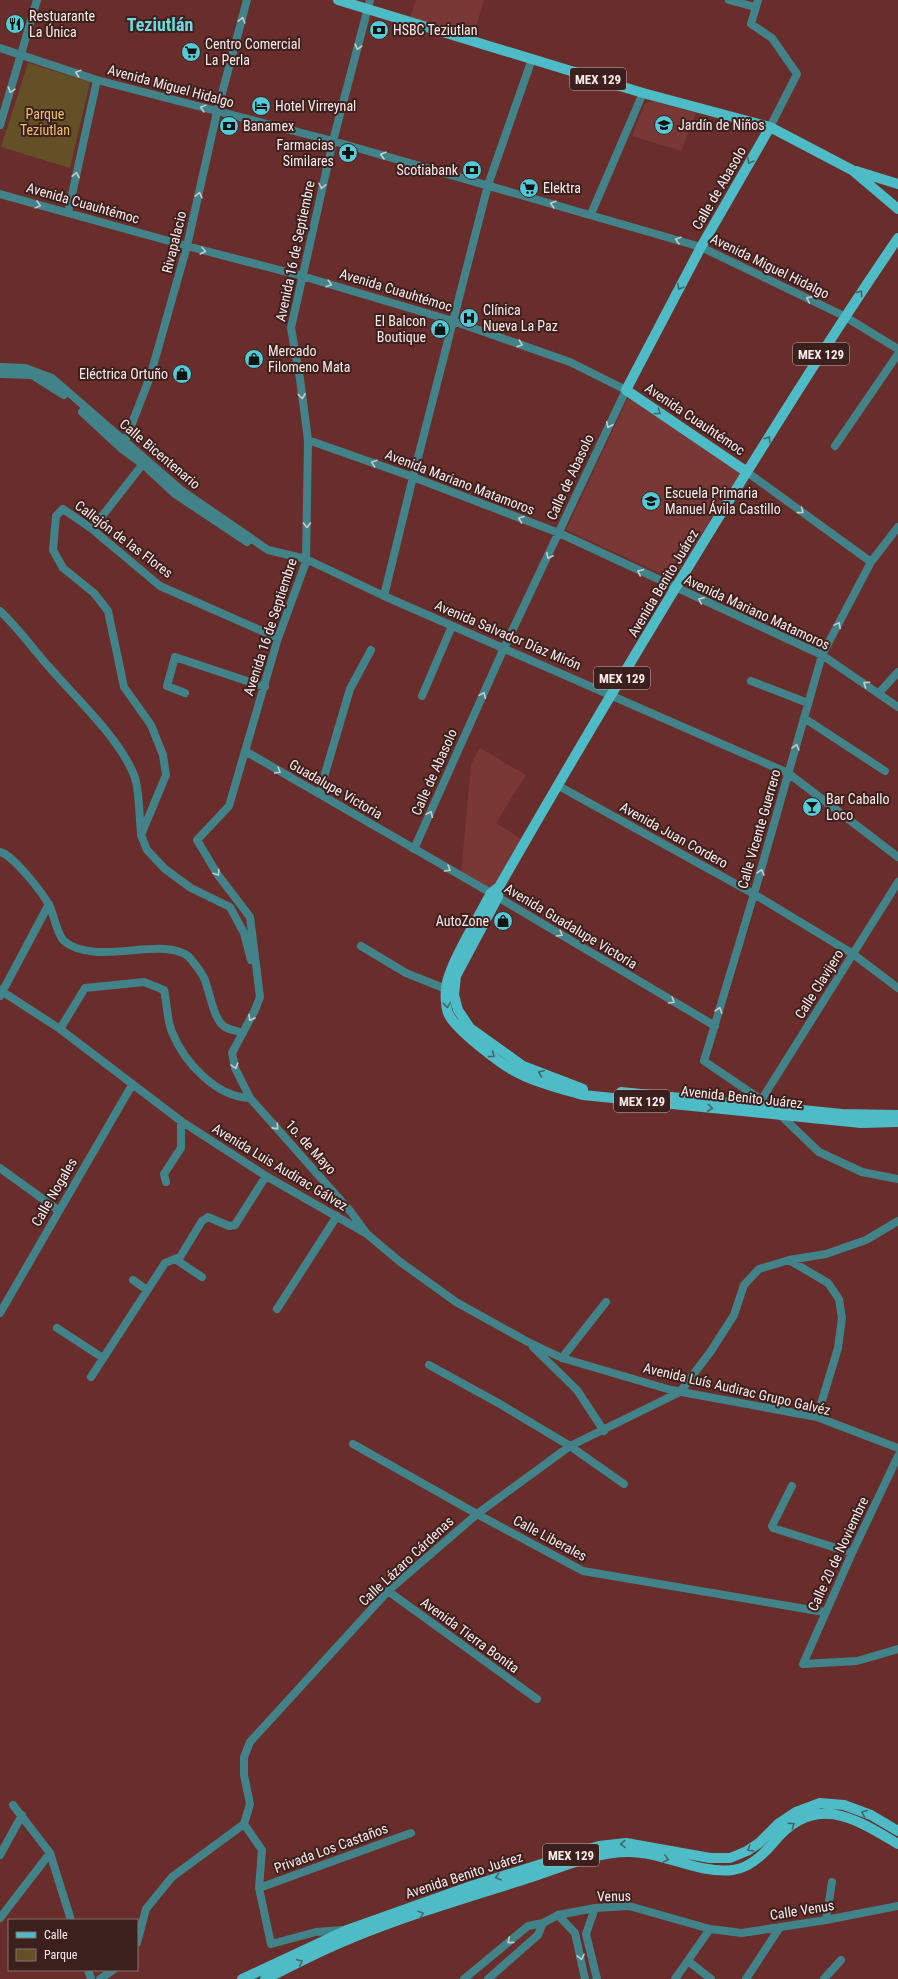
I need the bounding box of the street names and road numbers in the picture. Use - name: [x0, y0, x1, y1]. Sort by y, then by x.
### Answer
- street label: Avenida Miguel Hidalgo: [106, 61, 236, 111]
- road number: MEX 129: [570, 68, 626, 90]
- street label: Calle de Abasolo: [689, 144, 749, 232]
- street label: Avenida Cuauhtémoc: [25, 179, 141, 227]
- street label: Avenida 16 de Septiembre: [272, 179, 318, 323]
- street label: Rivapalacio: [159, 209, 189, 275]
- street label: Avenida Miguel Hidalgo: [708, 230, 832, 302]
- street label: Avenida Cuauhtémoc: [338, 265, 454, 315]
- road number: MEX 129: [793, 343, 849, 365]
- street label: Avenida Cuauhtémoc: [642, 380, 748, 458]
- street label: Calle Bicentenario: [116, 416, 204, 492]
- street label: Calle de Abasolo: [543, 432, 597, 522]
- street label: Avenida Mariano Matamoros: [383, 446, 537, 518]
- street label: Callejón de las Flores: [72, 497, 176, 581]
- street label: Avenida Benito Juárez: [625, 526, 701, 640]
- street label: Avenida 16 de Septiembre: [240, 556, 300, 698]
- street label: Avenida Mariano Matamoros: [682, 571, 832, 653]
- street label: Avenida Salvador Díaz Mirón: [432, 597, 584, 673]
- road number: MEX 129: [594, 667, 650, 689]
- street label: Calle de Abasolo: [408, 726, 460, 818]
- street label: Guadalupe Victoria: [287, 756, 385, 822]
- street label: Calle Vicente Guerrero: [734, 768, 784, 890]
- street label: Avenida Juan Cordero: [617, 799, 731, 871]
- street label: Avenida Guadalupe Victoria: [502, 880, 640, 972]
- street label: Calle Clavijero: [791, 946, 847, 1022]
- street label: Avenida Benito Juárez: [680, 1083, 804, 1111]
- road number: MEX 129: [614, 1090, 670, 1112]
- street label: 1o. de Mayo: [282, 1117, 340, 1177]
- street label: Avenida Luis Audirac Gálvez: [209, 1120, 351, 1214]
- street label: Calle Nogales: [28, 1155, 80, 1229]
- street label: Avenida Luís Audirac Grupo Galvéz: [642, 1360, 832, 1418]
- street label: Calle 20 de Noviembre: [805, 1494, 872, 1614]
- street label: Calle Liberales: [510, 1512, 590, 1564]
- street label: Calle Lázaro Cárdenas: [355, 1513, 457, 1609]
- street label: Avenida Tierra Bonita: [418, 1594, 522, 1676]
- street label: Privada Los Castaños: [272, 1820, 390, 1876]
- road number: MEX 129: [543, 1844, 599, 1866]
- street label: Avenida Benito Juárez: [403, 1848, 525, 1902]
- street label: Venus: [597, 1888, 631, 1904]
- street label: Calle Venus: [769, 1897, 835, 1923]

